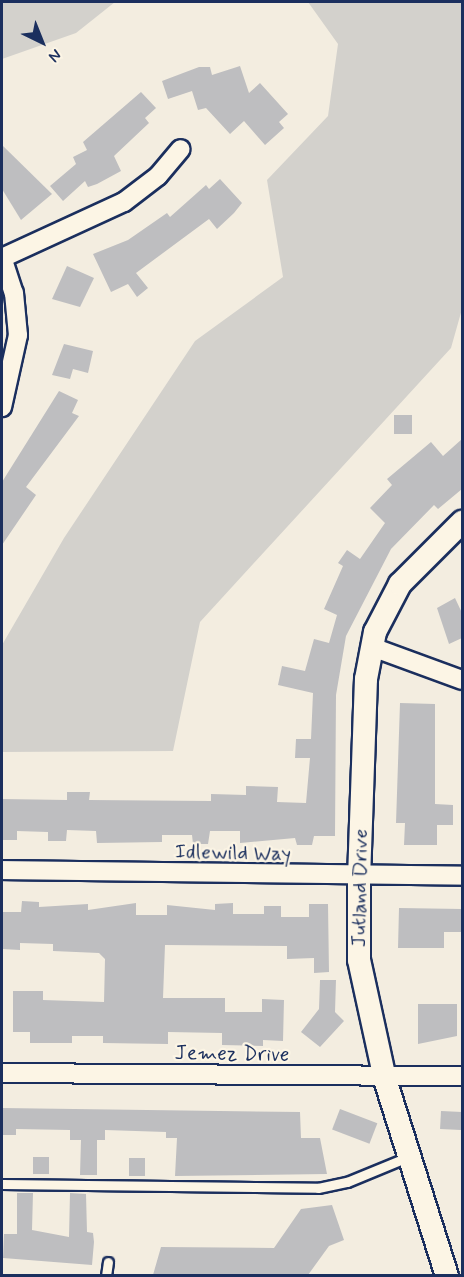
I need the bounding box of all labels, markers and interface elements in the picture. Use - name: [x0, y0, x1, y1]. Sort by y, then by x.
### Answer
- north arrow: [12, 12, 72, 72]
- text: N: [44, 44, 66, 67]
- street label: Jutland Drive: [346, 829, 374, 947]
- street label: Idlewild Way: [173, 839, 293, 867]
- street label: Jemez Drive: [175, 1040, 289, 1068]

